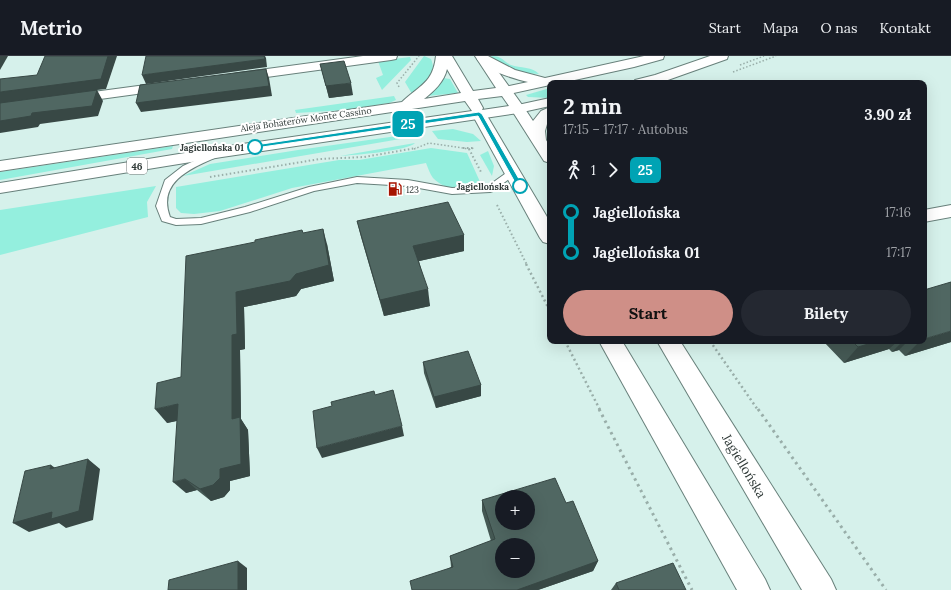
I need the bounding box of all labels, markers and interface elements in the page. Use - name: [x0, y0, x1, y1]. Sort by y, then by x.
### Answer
- text: Metrio: [20, 16, 82, 40]
- text: Start: [709, 19, 741, 37]
- text: Mapa: [763, 19, 798, 37]
- text: O nas: [820, 19, 858, 37]
- text: Kontakt: [880, 19, 931, 37]
- text: 2 min: [563, 92, 622, 120]
- street label: Aleja Bohaterów Monte Cassino: [239, 104, 372, 134]
- text: 3.90 zł: [864, 105, 911, 124]
- line badge: 25: [390, 111, 426, 137]
- text: 25: [400, 115, 416, 133]
- text: 17:15 – 17:17 · Autobus: [563, 121, 688, 138]
- marker: Jagiellońska 01: [247, 139, 263, 155]
- place label: Jagiellońska 01: [180, 142, 244, 153]
- road number: 46: [127, 158, 147, 174]
- icon: walk: [563, 159, 585, 181]
- icon: forward: [602, 159, 624, 181]
- text: 25: [638, 161, 653, 179]
- text: 1: [591, 162, 596, 179]
- marker: Jagiellońska: [512, 178, 528, 194]
- fuel station icon: 123: [387, 181, 403, 197]
- place label: Jagiellońska: [457, 181, 509, 192]
- place label: 123: [406, 184, 419, 195]
- text: Jagiellońska: [593, 203, 680, 222]
- text: 17:16: [885, 204, 911, 221]
- text: Jagiellońska 01: [593, 243, 700, 262]
- text: 17:17: [886, 244, 911, 261]
- button: Start: [563, 290, 733, 336]
- button: Bilety: [741, 290, 911, 336]
- street label: Jagiellońska: [718, 430, 770, 501]
- map controls: [495, 490, 535, 578]
- button: +: [495, 490, 535, 530]
- button: −: [495, 538, 535, 578]

